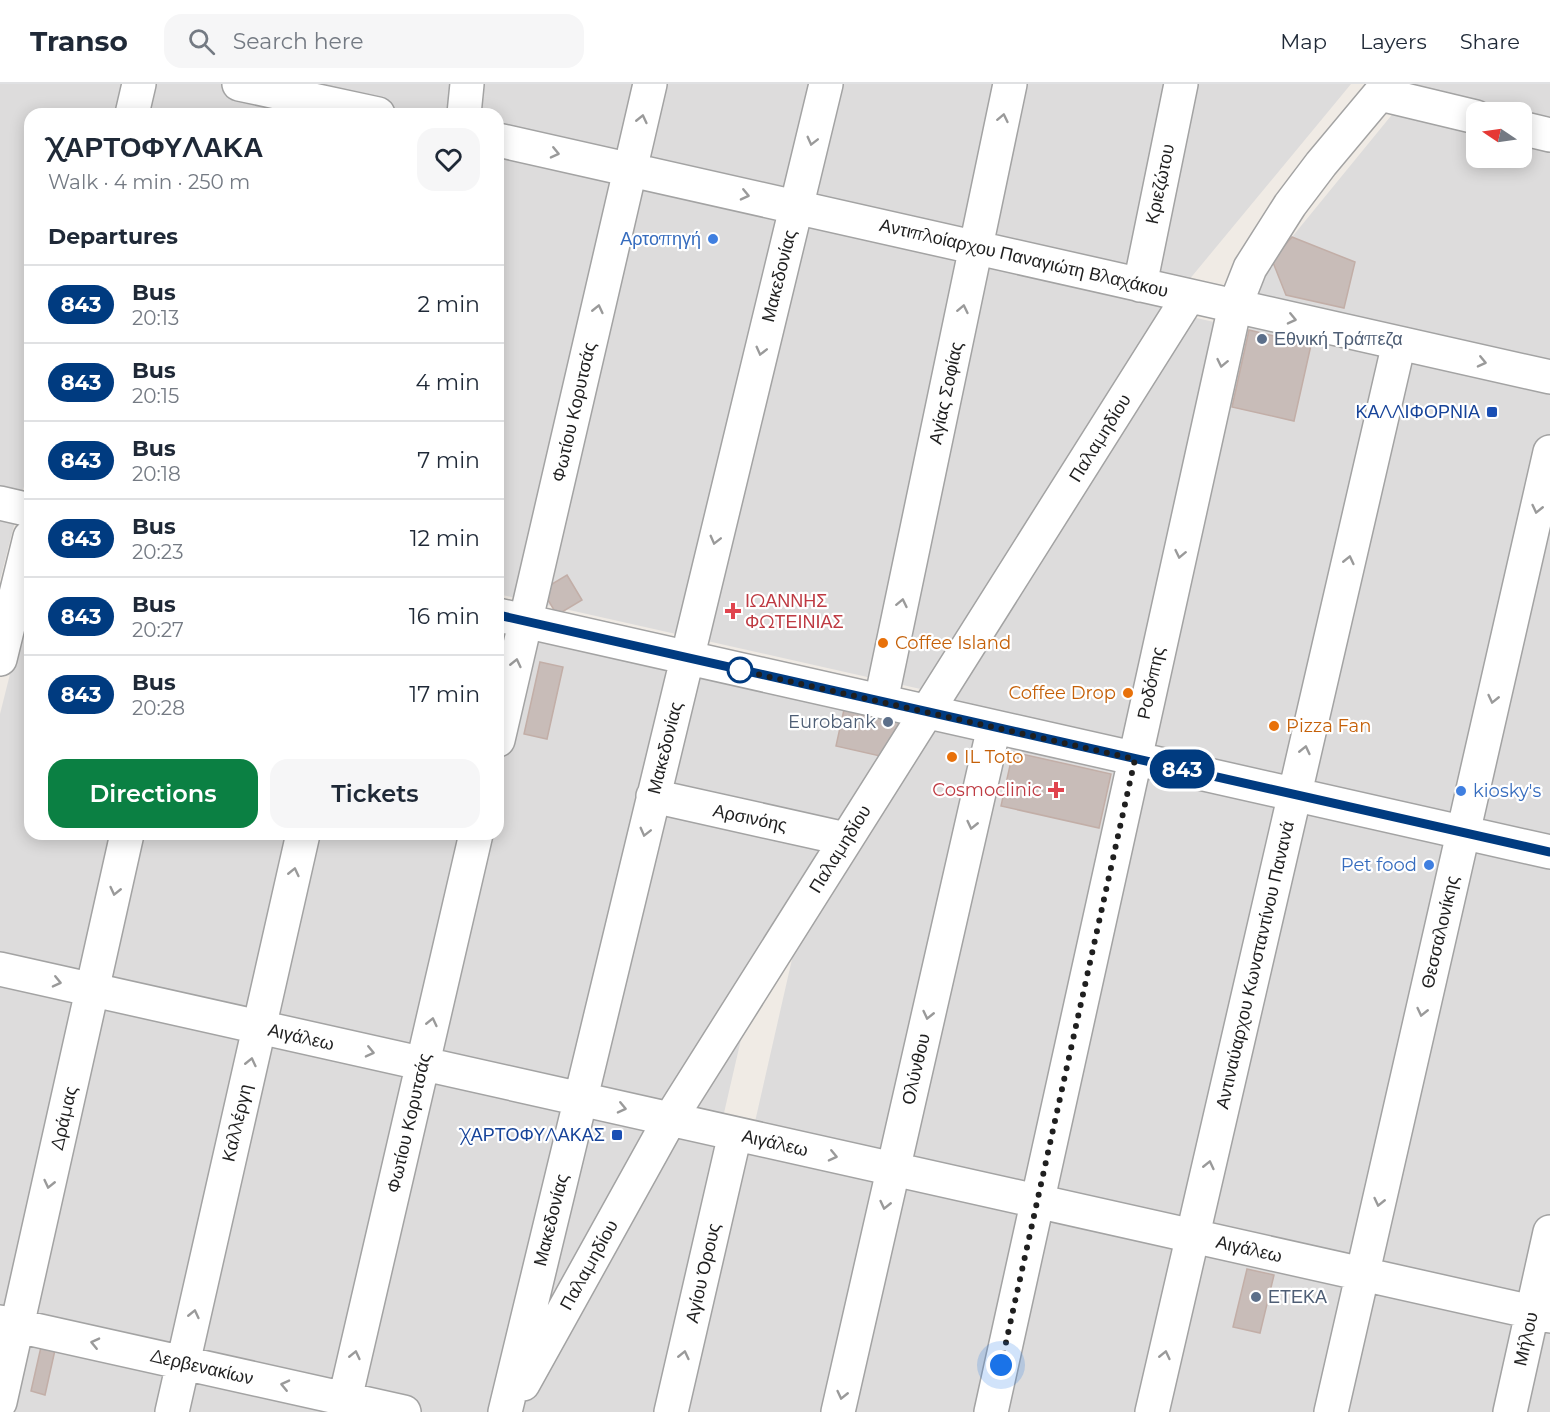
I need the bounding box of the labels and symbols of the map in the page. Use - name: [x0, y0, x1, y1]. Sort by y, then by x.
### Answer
- north arrow: [1466, 102, 1532, 168]
- one-way arrow: [635, 114, 648, 124]
- one-way arrow: [996, 114, 1009, 124]
- one-way arrow: [806, 136, 819, 146]
- street label: Κριεζώτου: [1141, 142, 1179, 226]
- one-way arrow: [550, 145, 560, 158]
- one-way arrow: [740, 188, 750, 201]
- street label: Αντιπλοίαρχου Παναγιώτη Βλαχάκου: [877, 214, 1171, 302]
- street label: Μακεδονίας: [757, 227, 801, 325]
- place label: Αρτοπηγή: [620, 228, 701, 250]
- marker: Αρτοπηγή: [706, 232, 720, 246]
- one-way arrow: [591, 304, 604, 314]
- one-way arrow: [956, 305, 969, 315]
- one-way arrow: [1287, 312, 1297, 325]
- place label: Εθνική Τράπεζα: [1274, 328, 1403, 350]
- marker: Εθνική Τράπεζα: [1255, 332, 1269, 346]
- street label: Αγίας Σοφίας: [924, 339, 968, 446]
- street label: Φωτίου Κορυτσάς: [547, 340, 601, 484]
- one-way arrow: [756, 346, 769, 356]
- one-way arrow: [1477, 355, 1487, 368]
- one-way arrow: [1216, 358, 1229, 368]
- street label: Παλαμηδίου: [1064, 390, 1136, 486]
- place label: ΚΑΛΛΙΦΟΡΝΙΑ: [1355, 401, 1480, 423]
- marker: ΚΑΛΛΙΦΟΡΝΙΑ: [1485, 405, 1499, 419]
- one-way arrow: [1531, 504, 1544, 514]
- one-way arrow: [710, 535, 723, 545]
- one-way arrow: [1174, 548, 1187, 558]
- one-way arrow: [1342, 555, 1355, 565]
- place label: ΙΩΑΝΝΗΣ ΦΩΤΕΙΝΙΑΣ: [745, 590, 844, 633]
- one-way arrow: [895, 598, 908, 608]
- marker: ΙΩΑΝΝΗΣ ΦΩΤΕΙΝΙΑΣ: [726, 604, 740, 618]
- place label: Coffee Island: [895, 632, 1011, 654]
- marker: Coffee Island: [876, 636, 890, 650]
- street label: Ροδόπης: [1133, 644, 1169, 721]
- unlabelled marker: [727, 657, 753, 683]
- one-way arrow: [509, 658, 522, 668]
- place label: Coffee Drop: [1008, 682, 1116, 704]
- marker: Coffee Drop: [1121, 686, 1135, 700]
- one-way arrow: [1488, 694, 1501, 704]
- street label: Μακεδονίας: [643, 699, 687, 797]
- place label: Eurobank: [788, 711, 876, 733]
- marker: Eurobank: [881, 715, 895, 729]
- place label: Pizza Fan: [1286, 715, 1371, 737]
- marker: Pizza Fan: [1267, 719, 1281, 733]
- one-way arrow: [1298, 745, 1311, 755]
- place label: IL Toto: [964, 746, 1024, 768]
- marker: IL Toto: [945, 750, 959, 764]
- line badge: 843: [1148, 750, 1216, 788]
- place label: Cosmoclinic: [932, 779, 1042, 801]
- place label: kiosky's: [1473, 780, 1541, 802]
- marker: Cosmoclinic: [1047, 781, 1065, 799]
- marker: kiosky's: [1454, 784, 1468, 798]
- street label: Αρσινόης: [711, 799, 789, 837]
- street label: Παλαμηδίου: [804, 801, 876, 897]
- street label: Αντιναύαρχου Κωνσταντίνου Πανανά: [1211, 819, 1299, 1111]
- one-way arrow: [966, 820, 979, 830]
- one-way arrow: [639, 827, 652, 837]
- place label: Pet food: [1341, 854, 1417, 876]
- marker: Pet food: [1422, 858, 1436, 872]
- one-way arrow: [287, 867, 300, 877]
- street label: Θεσσαλονίκης: [1416, 873, 1464, 991]
- one-way arrow: [109, 886, 122, 896]
- one-way arrow: [52, 975, 62, 988]
- one-way arrow: [1416, 1007, 1429, 1017]
- one-way arrow: [923, 1010, 936, 1020]
- one-way arrow: [425, 1017, 438, 1027]
- street label: Αιγάλεω: [266, 1019, 336, 1055]
- street label: Ολύνθου: [897, 1031, 935, 1107]
- one-way arrow: [365, 1045, 375, 1058]
- street label: Φωτίου Κορυτσάς: [382, 1051, 436, 1195]
- one-way arrow: [243, 1058, 256, 1068]
- street label: Καλλέργη: [217, 1082, 257, 1164]
- street label: Δράμας: [46, 1084, 82, 1152]
- one-way arrow: [617, 1101, 627, 1114]
- place label: ΧΑΡΤΟΦΥΛΑΚΑΣ: [458, 1124, 605, 1146]
- street label: Αιγάλεω: [740, 1125, 810, 1161]
- marker: ΧΑΡΤΟΦΥΛΑΚΑΣ: [610, 1128, 624, 1142]
- one-way arrow: [828, 1148, 838, 1161]
- one-way arrow: [1201, 1160, 1214, 1170]
- street label: Μακεδονίας: [529, 1171, 573, 1269]
- one-way arrow: [43, 1179, 56, 1189]
- one-way arrow: [1373, 1197, 1386, 1207]
- one-way arrow: [879, 1200, 892, 1210]
- street label: Παλαμηδίου: [555, 1216, 623, 1314]
- street label: Αγίου Όρους: [681, 1221, 725, 1325]
- street label: Αιγάλεω: [1214, 1231, 1284, 1267]
- place label: ΕΤΕΚΑ: [1268, 1286, 1327, 1308]
- marker: ΕΤΕΚΑ: [1249, 1290, 1263, 1304]
- one-way arrow: [186, 1309, 199, 1319]
- street label: Μήλου: [1509, 1310, 1543, 1368]
- one-way arrow: [90, 1337, 100, 1350]
- street label: Δερβενακίων: [148, 1344, 256, 1390]
- one-way arrow: [348, 1350, 361, 1360]
- one-way arrow: [676, 1350, 689, 1360]
- your location: [986, 1350, 1016, 1380]
- one-way arrow: [1157, 1350, 1170, 1360]
- one-way arrow: [280, 1380, 290, 1393]
- one-way arrow: [836, 1390, 849, 1400]

